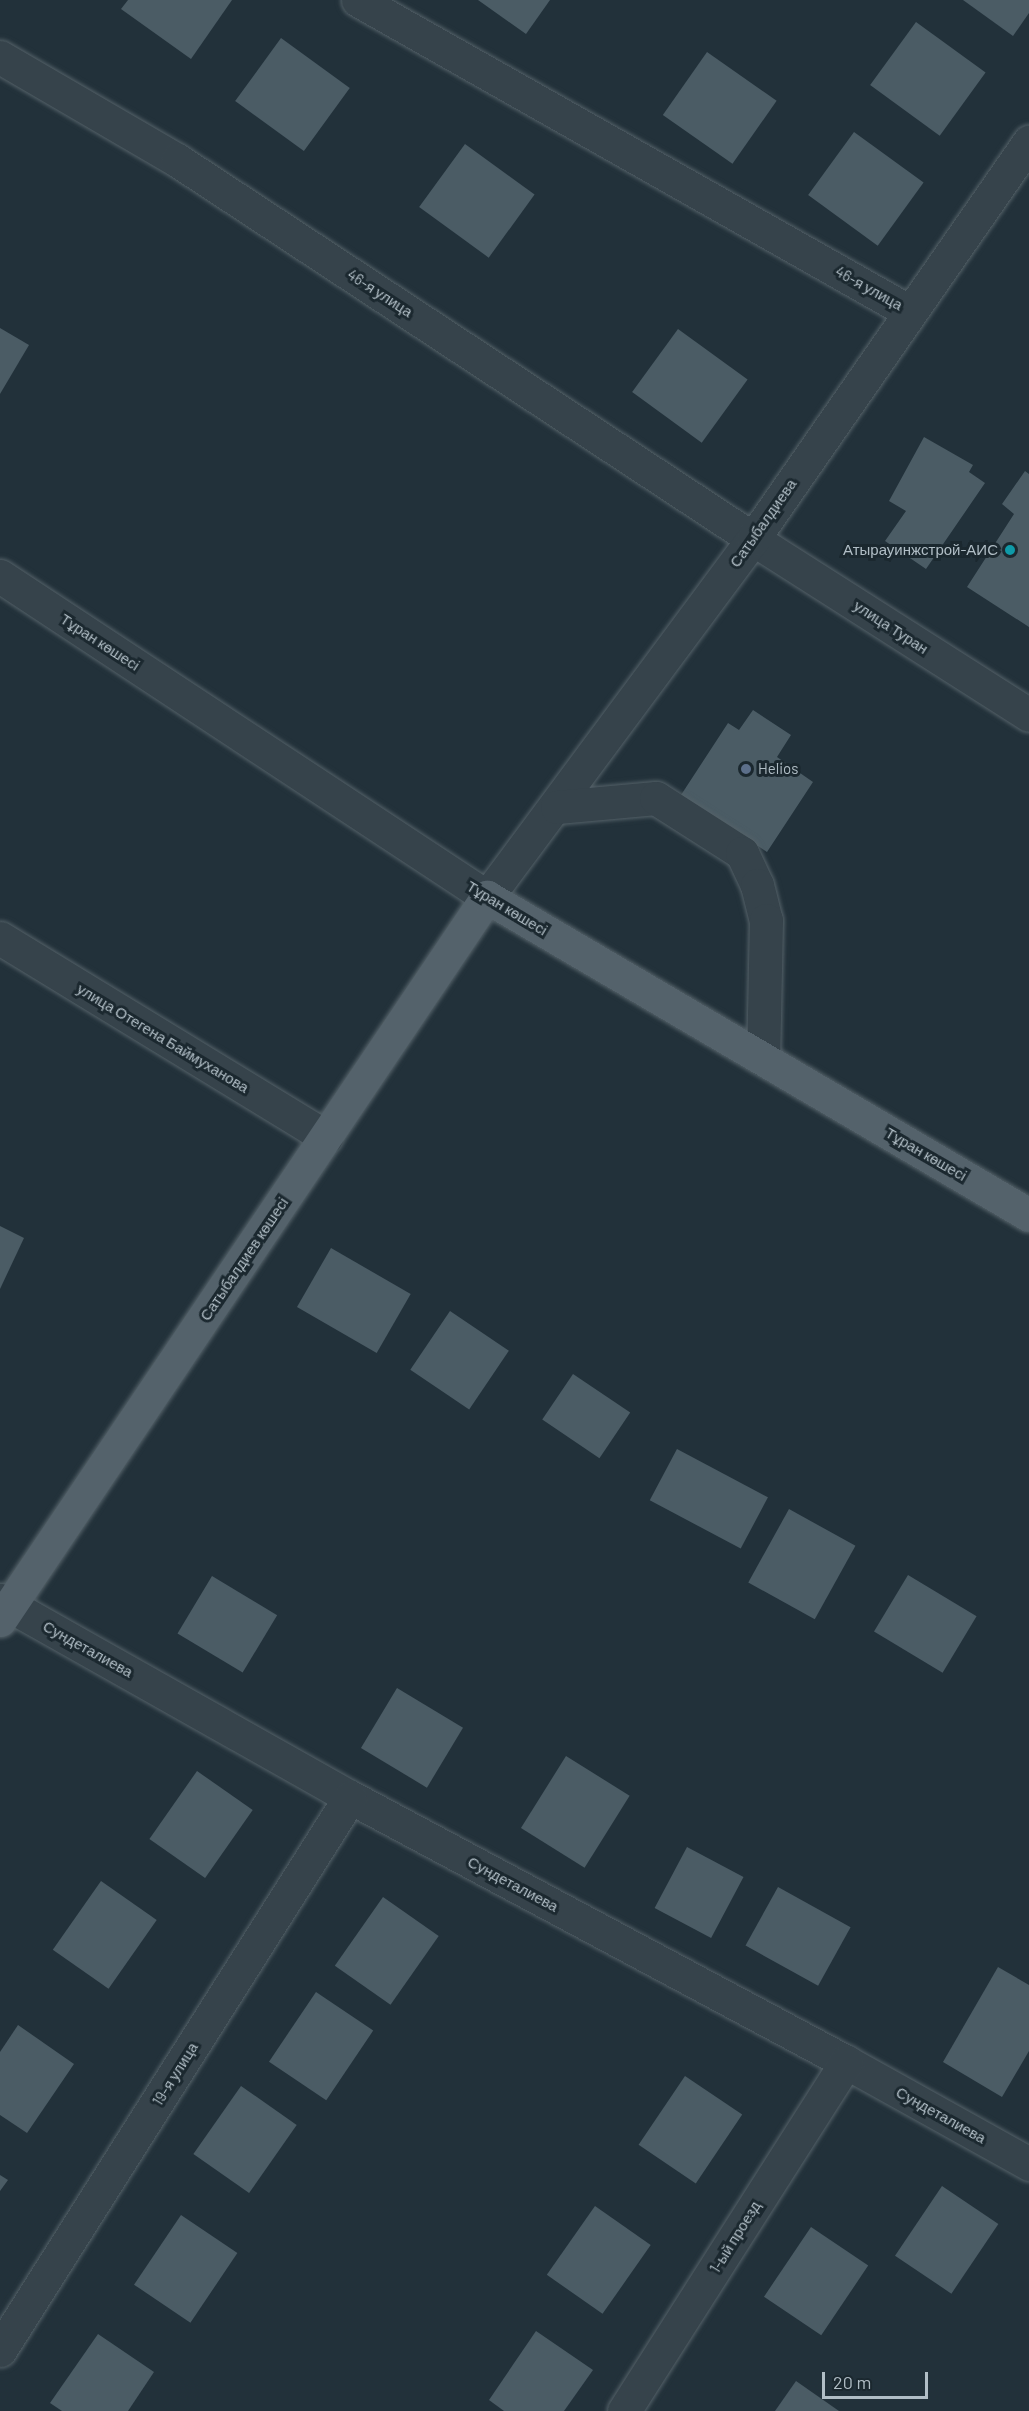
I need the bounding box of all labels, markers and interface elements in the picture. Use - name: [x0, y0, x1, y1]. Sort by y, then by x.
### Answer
- street label: 46-я улица: [832, 262, 906, 314]
- street label: 46-я улица: [344, 265, 416, 321]
- street label: Сатыбалдиева: [726, 475, 800, 571]
- place label: Атырауинжстрой-АИС: [843, 541, 998, 559]
- marker: Атырауинжстрой-АИС: [1003, 543, 1017, 557]
- street label: улица Туран: [851, 596, 931, 658]
- street label: Тұран көшесі: [57, 610, 143, 674]
- place label: Helios: [758, 760, 798, 778]
- marker: Helios: [739, 762, 753, 776]
- street label: Тұран көшесі: [463, 877, 551, 939]
- street label: улица Отегена Баймуханова: [74, 980, 252, 1096]
- street label: Тұран көшесі: [882, 1124, 970, 1184]
- street label: Сатыбалдиев көшесі: [196, 1194, 292, 1324]
- street label: Сундеталиева: [40, 1617, 136, 1681]
- street label: Сундеталиева: [465, 1853, 561, 1915]
- street label: 19-я улица: [148, 2039, 202, 2109]
- street label: Сундеталиева: [893, 2083, 989, 2147]
- street label: 1-ый проезд: [706, 2198, 764, 2276]
- scale bar: [825, 2360, 932, 2398]
- text: 20 m: [833, 2371, 871, 2393]

